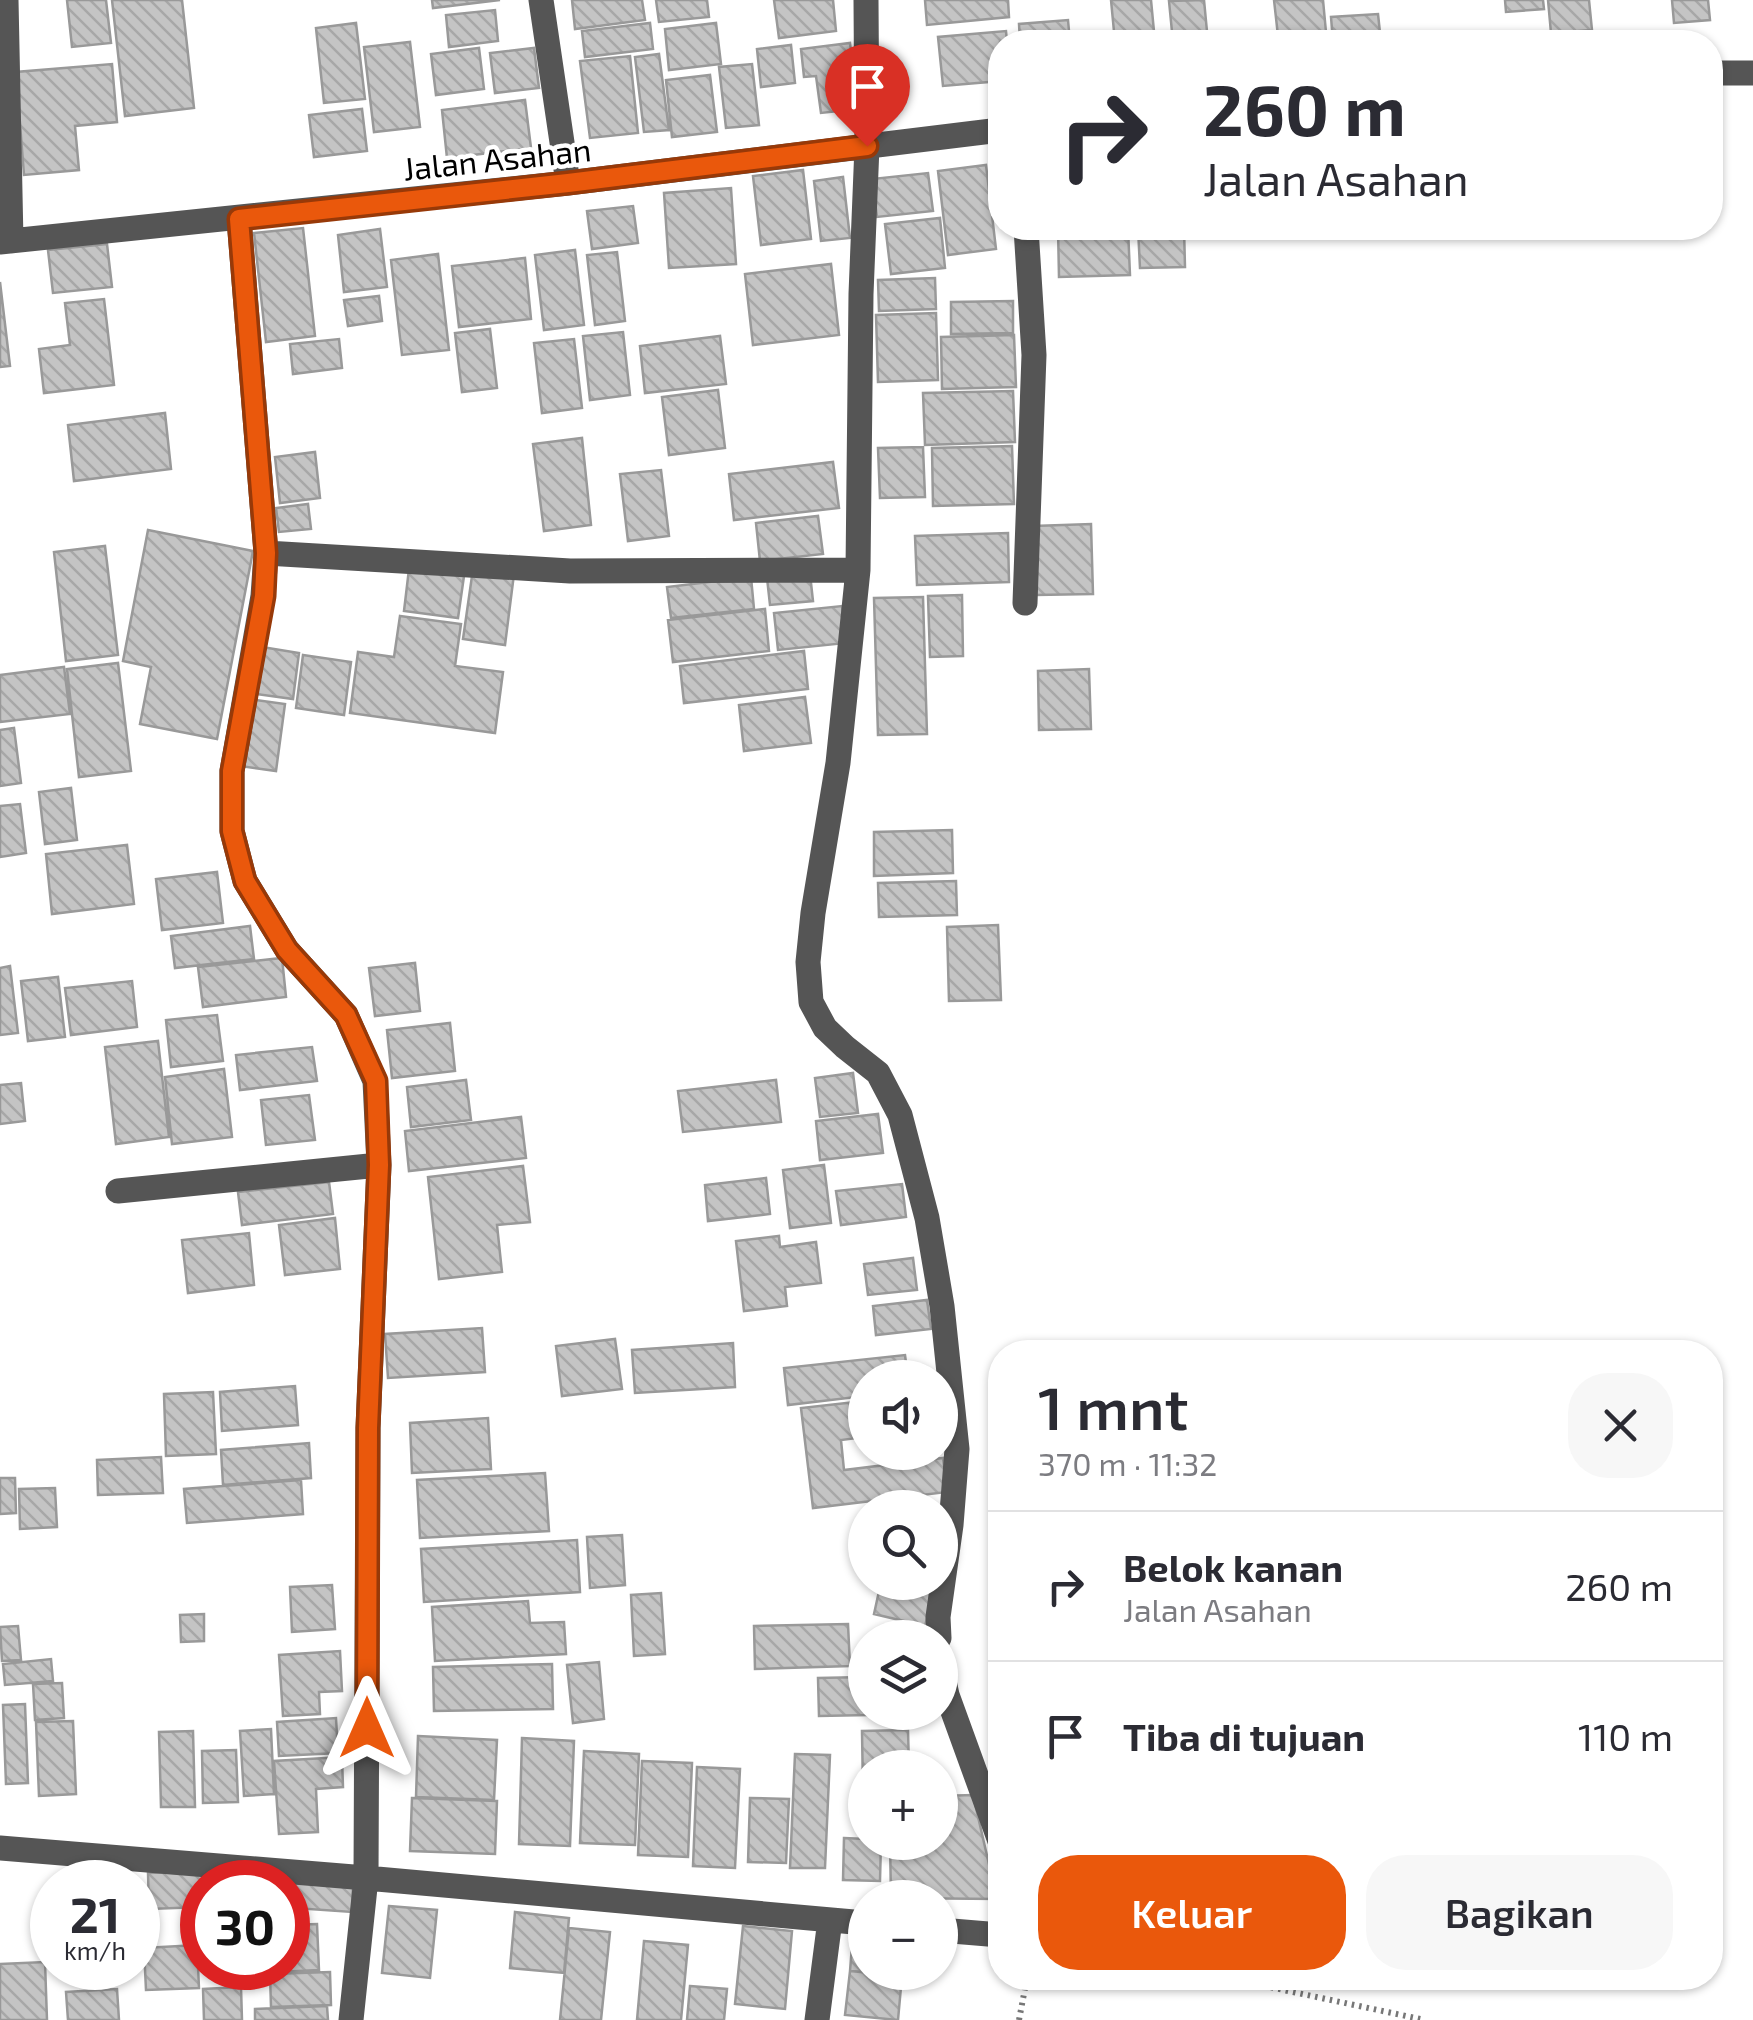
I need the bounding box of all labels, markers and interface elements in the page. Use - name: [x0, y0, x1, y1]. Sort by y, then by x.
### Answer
- pin: [825, 44, 910, 147]
- icon: arrive: [840, 59, 895, 114]
- text: 260 m: [1203, 66, 1406, 150]
- icon: right: [1038, 70, 1168, 200]
- street label: Jalan Asahan: [401, 129, 593, 187]
- text: Jalan Asahan: [1203, 151, 1469, 205]
- map controls: [848, 1360, 958, 1990]
- button: sound: [848, 1360, 958, 1470]
- text: 1 mnt: [1038, 1370, 1188, 1442]
- button: close: [1568, 1373, 1673, 1478]
- text: 370 m · 11:32: [1038, 1444, 1217, 1482]
- button: search: [848, 1490, 958, 1600]
- text: Belok kanan: [1123, 1544, 1343, 1590]
- icon: right: [1038, 1559, 1093, 1614]
- text: 260 m: [1565, 1563, 1673, 1609]
- text: Jalan Asahan: [1123, 1590, 1312, 1628]
- button: layers: [848, 1620, 958, 1730]
- position arrow: [315, 1676, 419, 1780]
- icon: arrive: [1038, 1709, 1093, 1764]
- text: Tiba di tujuan: [1123, 1713, 1365, 1759]
- text: 110 m: [1578, 1713, 1673, 1759]
- button: +: [848, 1750, 958, 1860]
- button: Keluar: [1038, 1855, 1346, 1970]
- button: Bagikan: [1366, 1855, 1673, 1970]
- speed limit sign: 30: [180, 1860, 310, 1990]
- button: −: [848, 1880, 958, 1990]
- text: 21: [70, 1883, 120, 1943]
- text: km/h: [64, 1935, 126, 1965]

